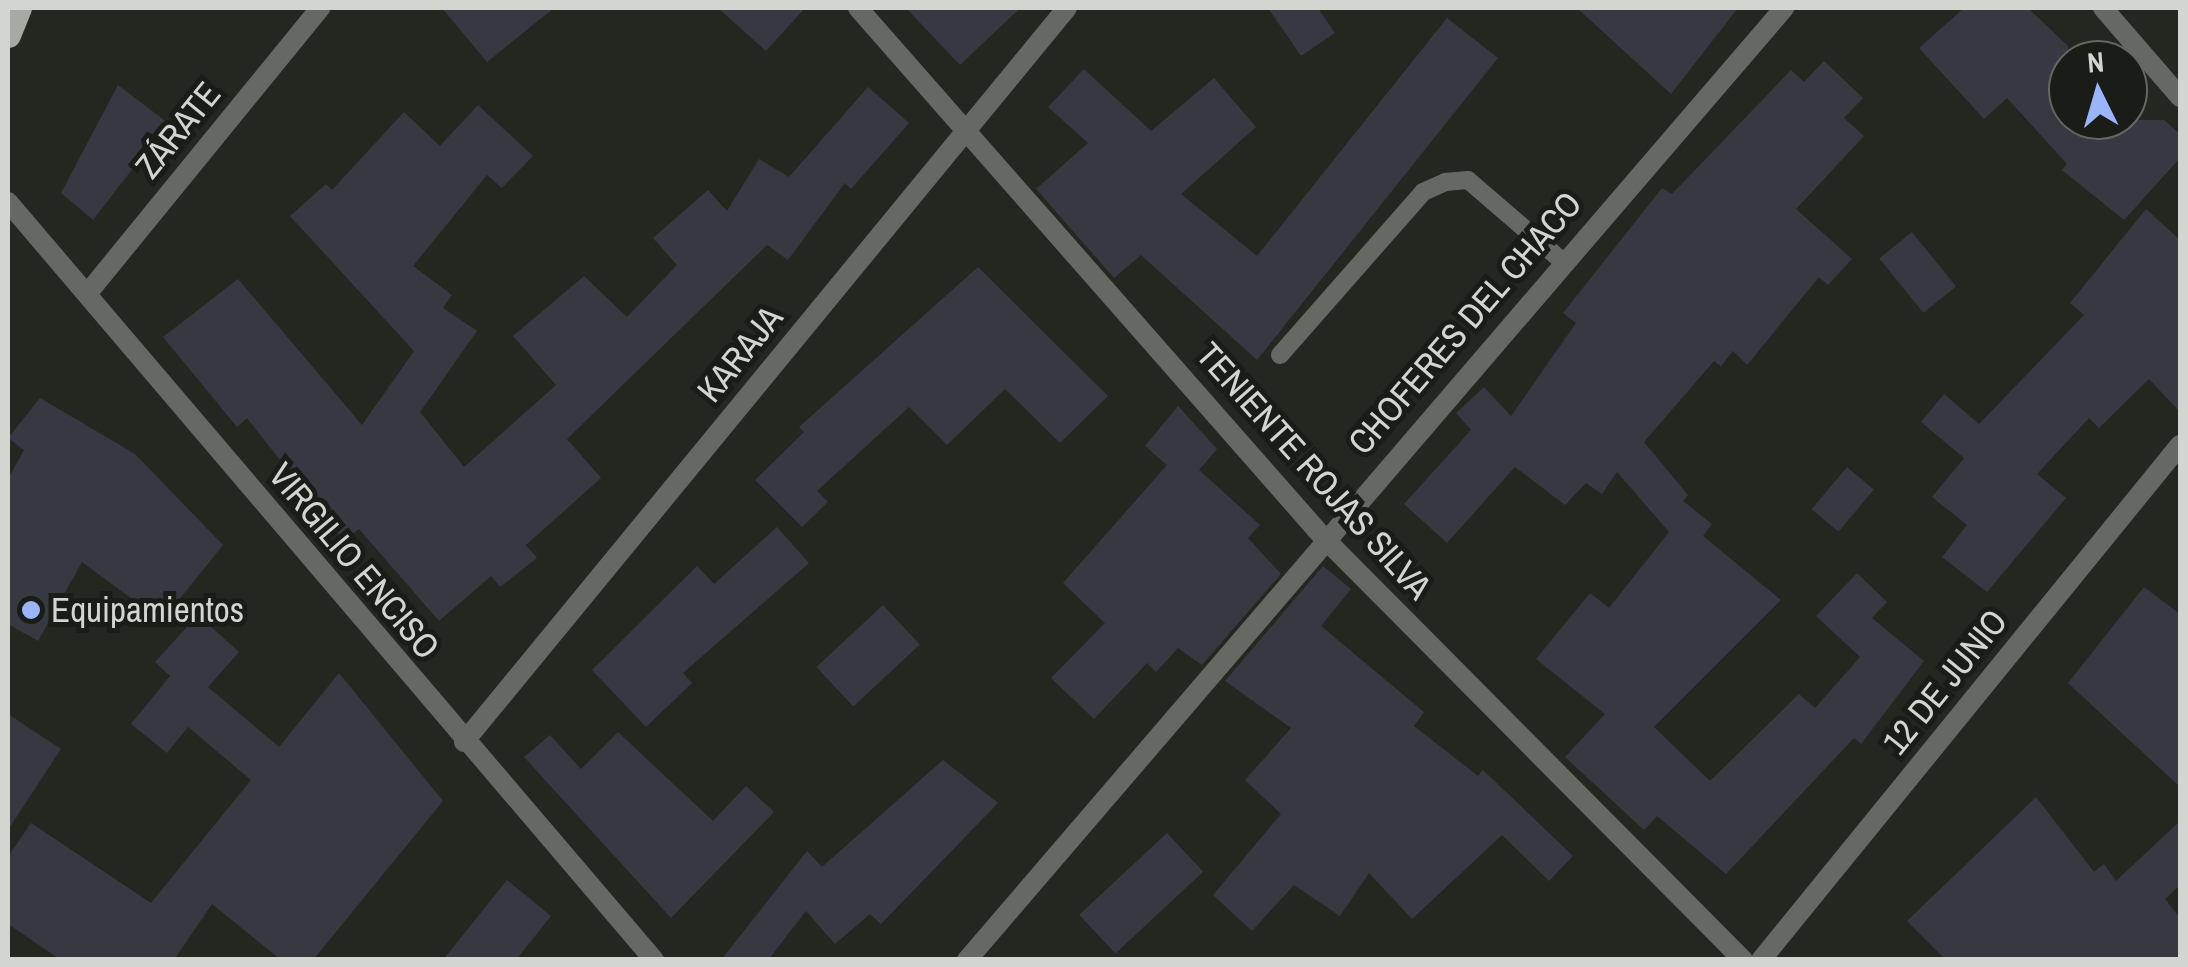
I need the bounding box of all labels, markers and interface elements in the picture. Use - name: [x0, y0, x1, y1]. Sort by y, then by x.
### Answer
- north arrow: [2048, 40, 2148, 140]
- text: N: [2086, 42, 2105, 82]
- street label: ZÁRATE: [127, 74, 229, 186]
- street label: CHOFERES DEL CHACO: [1339, 183, 1591, 463]
- street label: KARAJA: [689, 297, 791, 411]
- street label: TENIENTE ROJAS SILVA: [1188, 334, 1440, 608]
- street label: VIRGILIO ENCISO: [260, 455, 448, 667]
- place label: Equipamientos: [51, 589, 244, 631]
- marker: Equipamientos: [20, 599, 42, 621]
- street label: 12 DE JUNIO: [1874, 601, 2016, 763]

